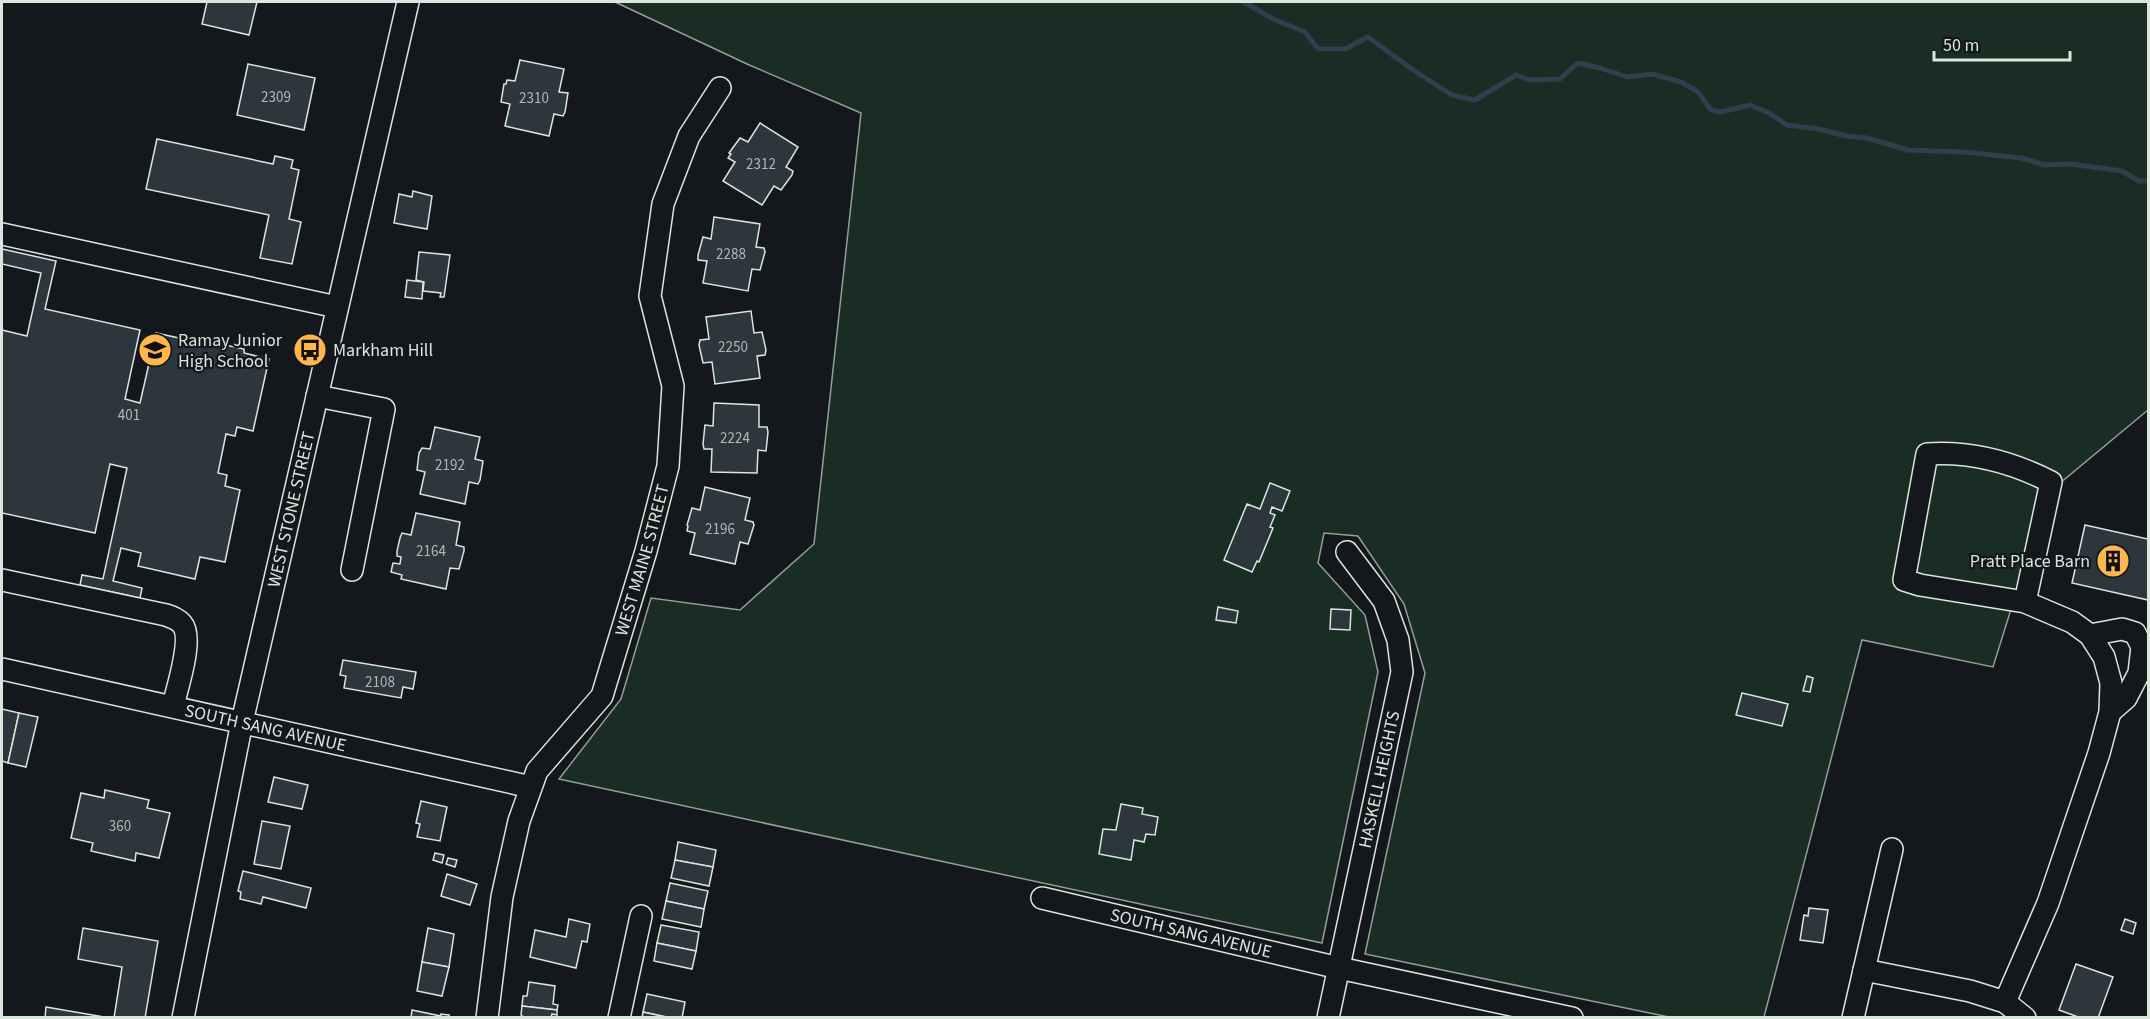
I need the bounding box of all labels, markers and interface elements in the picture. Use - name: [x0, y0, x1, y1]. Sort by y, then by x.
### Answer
- scale bar: [1934, 24, 2070, 62]
- text: 50 m: [1943, 33, 1979, 58]
- house number: 2309: [261, 87, 291, 108]
- house number: 2310: [519, 88, 549, 109]
- house number: 2312: [746, 154, 776, 175]
- house number: 2288: [716, 244, 746, 265]
- place label: Ramay Junior High School: [178, 328, 283, 374]
- school or university icon: Ramay Junior High School: [137, 332, 173, 368]
- bus stop icon: Markham Hill: [292, 332, 328, 368]
- house number: 2250: [718, 337, 748, 358]
- place label: Markham Hill: [333, 338, 433, 363]
- house number: 401: [118, 405, 140, 426]
- house number: 2224: [720, 428, 750, 449]
- street label: WEST STONE STREET: [261, 429, 321, 590]
- house number: 2192: [435, 455, 465, 476]
- street label: WEST MAINE STREET: [609, 481, 675, 639]
- house number: 2196: [705, 519, 735, 540]
- house number: 2164: [416, 541, 446, 562]
- building icon: Pratt Place Barn: [2095, 543, 2131, 579]
- place label: Pratt Place Barn: [1970, 549, 2090, 574]
- house number: 2108: [365, 672, 395, 693]
- street label: SOUTH SANG AVENUE: [182, 698, 349, 758]
- street label: HASKELL HEIGHTS: [1352, 709, 1406, 850]
- house number: 360: [109, 816, 131, 837]
- street label: SOUTH SANG AVENUE: [1108, 902, 1274, 964]

